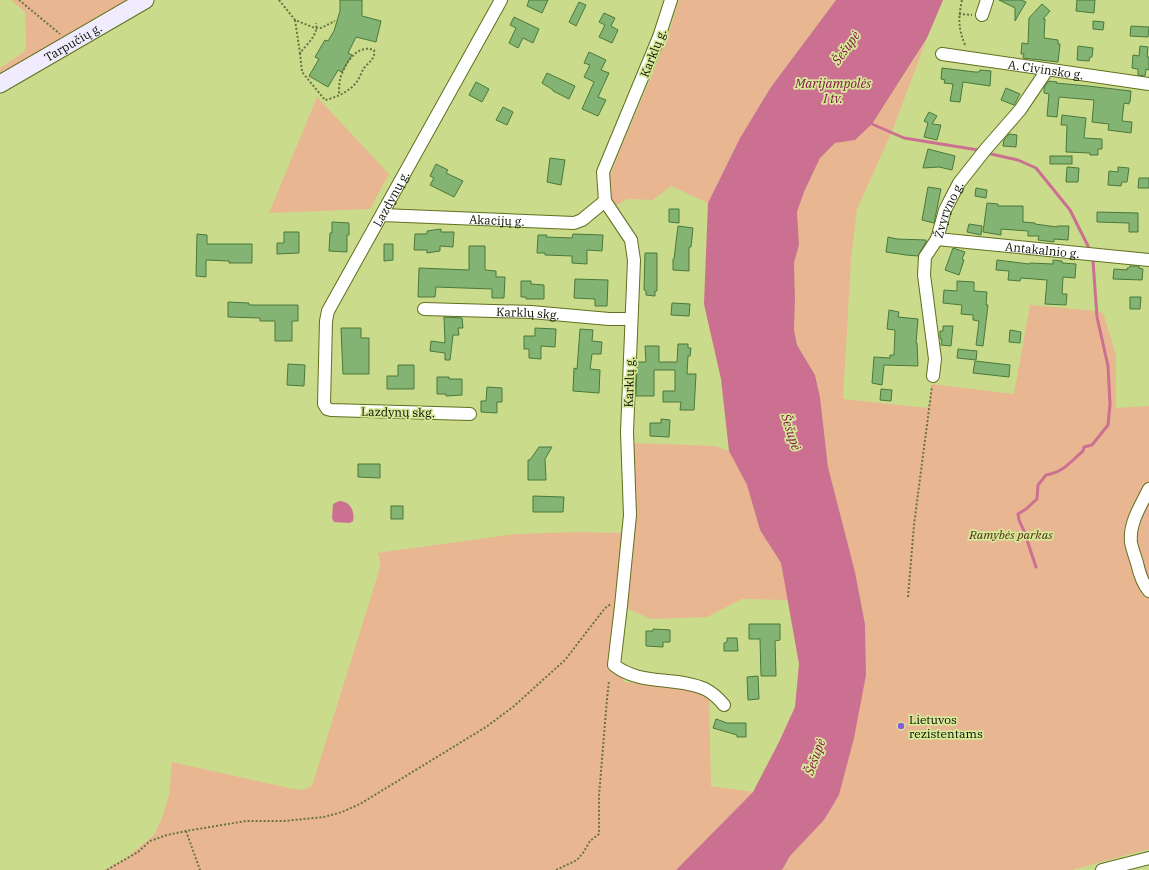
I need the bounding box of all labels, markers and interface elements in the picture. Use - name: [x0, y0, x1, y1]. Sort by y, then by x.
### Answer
- street label: Tarpučių g.: [41, 19, 104, 64]
- street label: Karklų g.: [637, 27, 669, 79]
- water label: Šešupė: [827, 28, 864, 69]
- street label: A. Civinsko g.: [1007, 56, 1085, 82]
- water label: Marijampolės I tv.: [794, 75, 871, 107]
- street label: Lazdynų g.: [369, 168, 412, 229]
- street label: Žvyryno g.: [930, 179, 966, 240]
- street label: Akacijų g.: [469, 211, 525, 228]
- street label: Antakalnio g.: [1005, 238, 1080, 261]
- street label: Karklų skg.: [496, 304, 560, 322]
- street label: Karklų g.: [621, 356, 637, 408]
- street label: Lazdynų skg.: [361, 404, 435, 420]
- water label: Šešupė: [777, 410, 805, 453]
- park label: Ramybės parkas: [968, 527, 1053, 542]
- place label: Lietuvos rezistentams: [909, 712, 983, 741]
- marker: Lietuvos rezistentams: [896, 721, 906, 731]
- water label: Šešupė: [800, 736, 830, 779]

